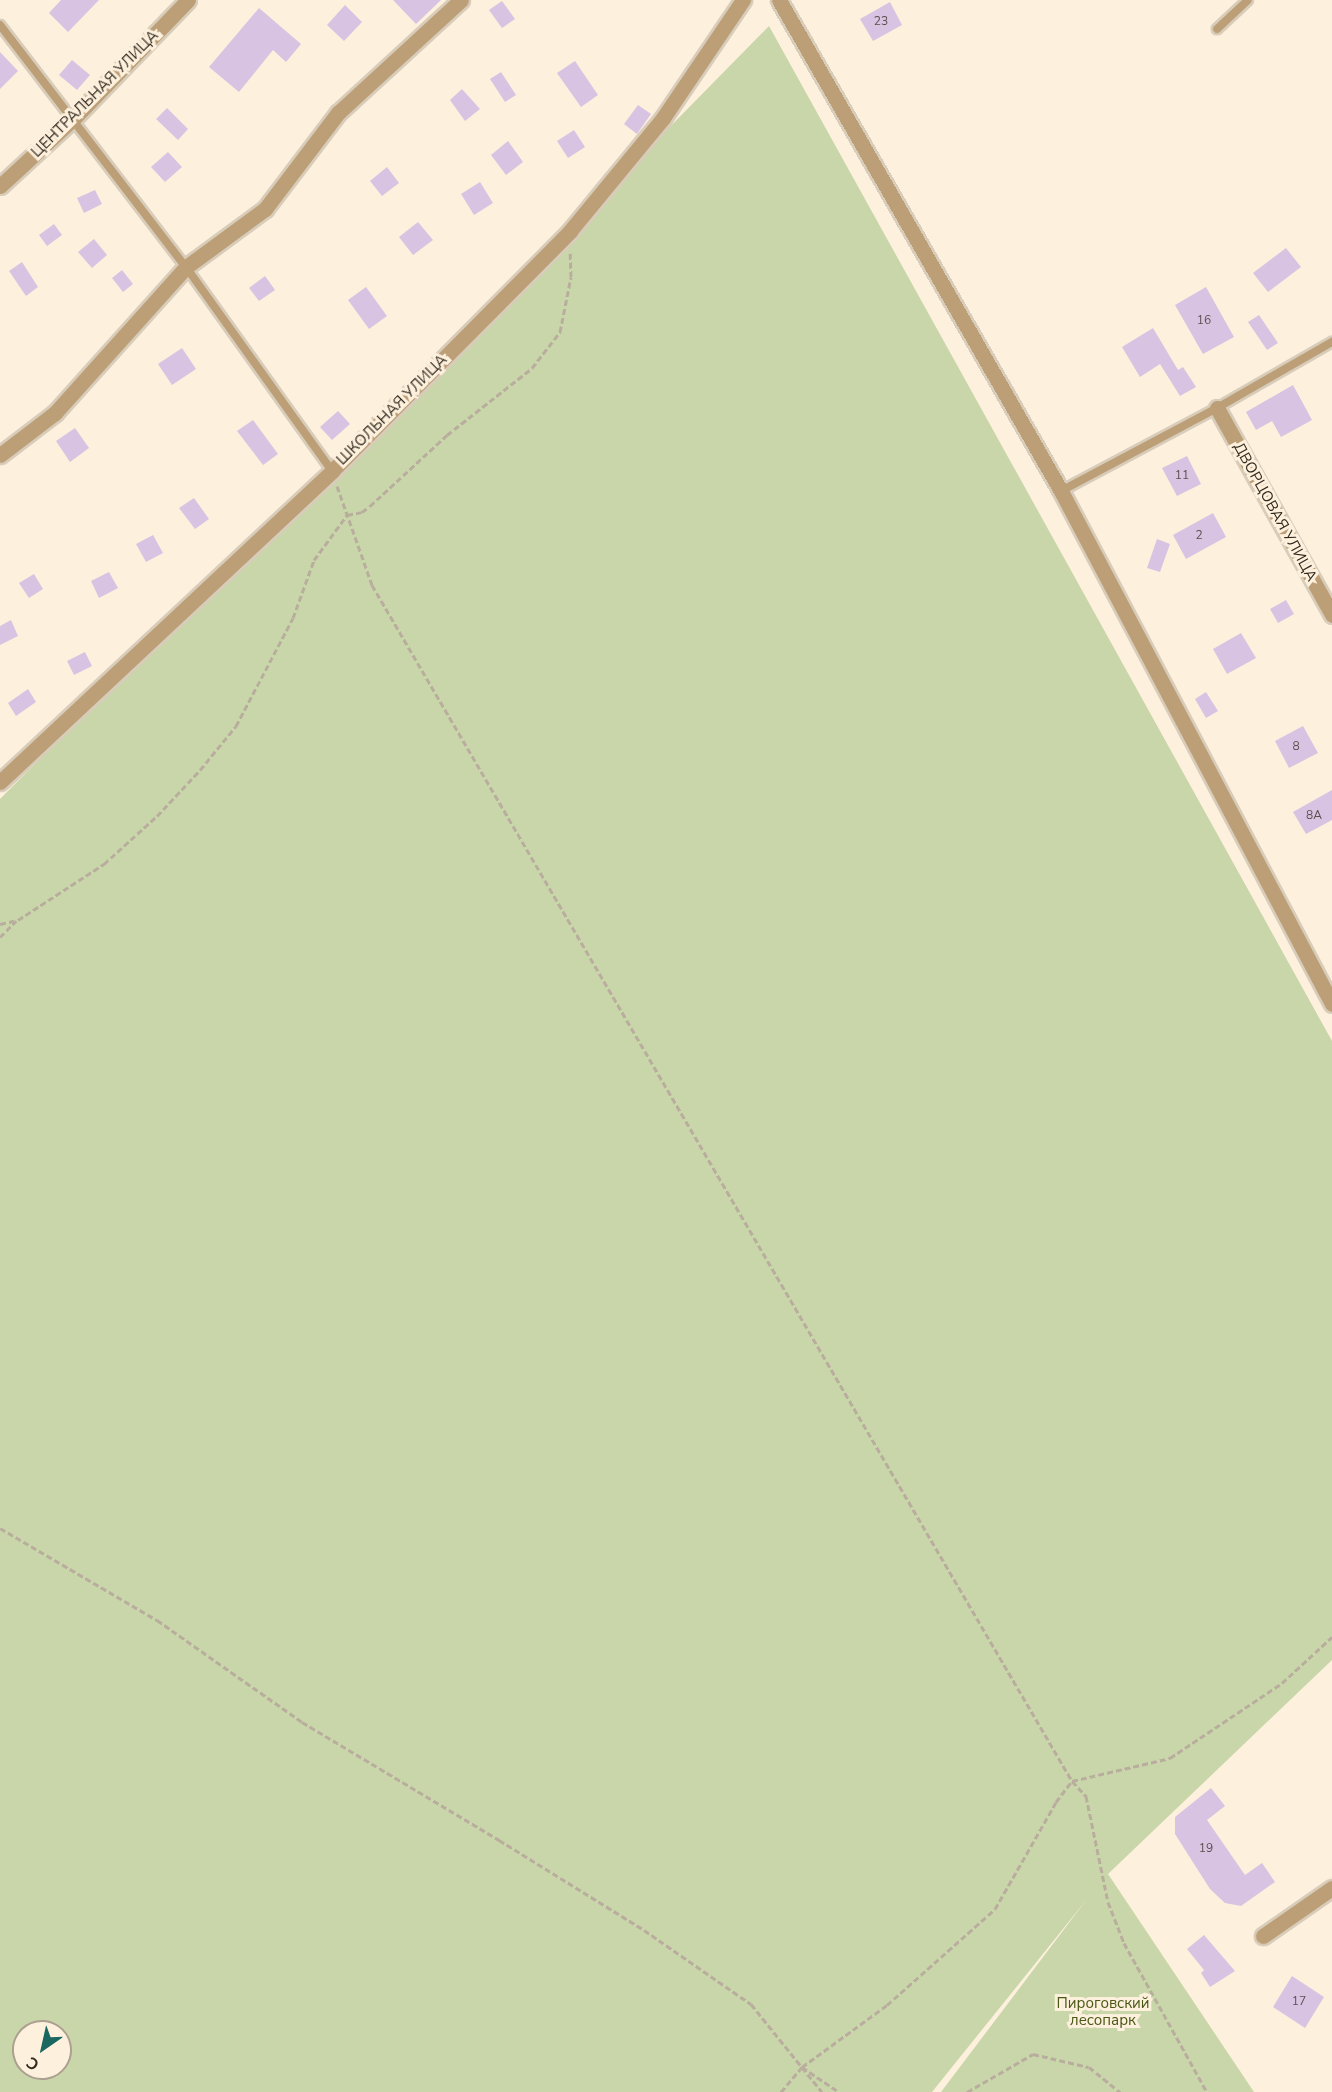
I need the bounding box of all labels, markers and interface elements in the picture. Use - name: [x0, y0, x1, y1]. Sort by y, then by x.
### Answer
- house number: 23: [874, 15, 888, 29]
- street label: ЦЕНТРАЛЬНАЯ УЛИЦА: [28, 27, 162, 161]
- house number: 16: [1197, 314, 1211, 328]
- street label: ШКОЛЬНАЯ УЛИЦА: [333, 351, 451, 469]
- street label: ДВОРЦОВАЯ УЛИЦА: [1229, 440, 1321, 584]
- house number: 11: [1175, 469, 1189, 483]
- house number: 2: [1195, 529, 1203, 543]
- house number: 8: [1292, 740, 1300, 754]
- house number: 8А: [1306, 809, 1322, 823]
- house number: 19: [1199, 1842, 1213, 1856]
- park label: Пироговский лесопарк: [1056, 1994, 1150, 2029]
- house number: 17: [1292, 1995, 1306, 2009]
- north arrow: [12, 2020, 72, 2080]
- text: С: [22, 2051, 44, 2075]

